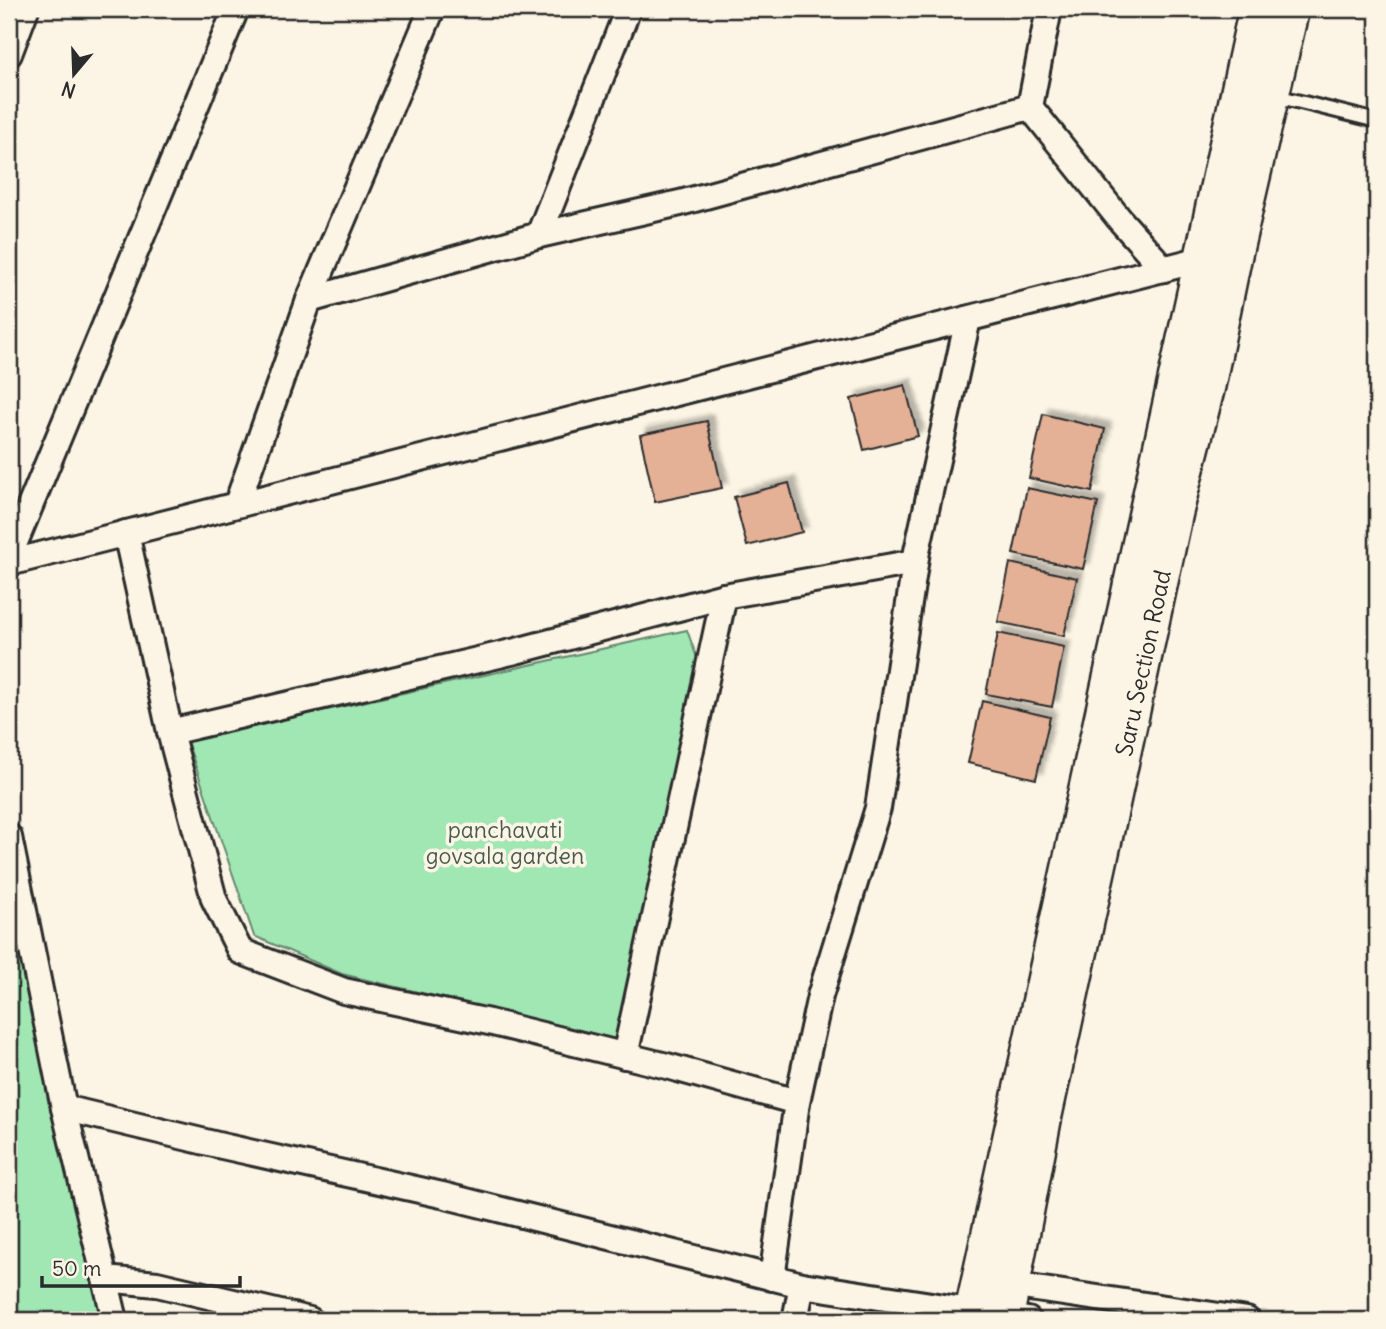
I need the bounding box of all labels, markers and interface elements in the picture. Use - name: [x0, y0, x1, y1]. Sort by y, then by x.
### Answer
- north arrow: [38, 38, 108, 108]
- text: N: [58, 77, 79, 104]
- street label: Saru Section Road: [1109, 567, 1177, 759]
- park label: panchavati govsala garden: [426, 815, 584, 870]
- scale bar: [42, 1245, 240, 1289]
- text: 50 m: [52, 1255, 101, 1282]

